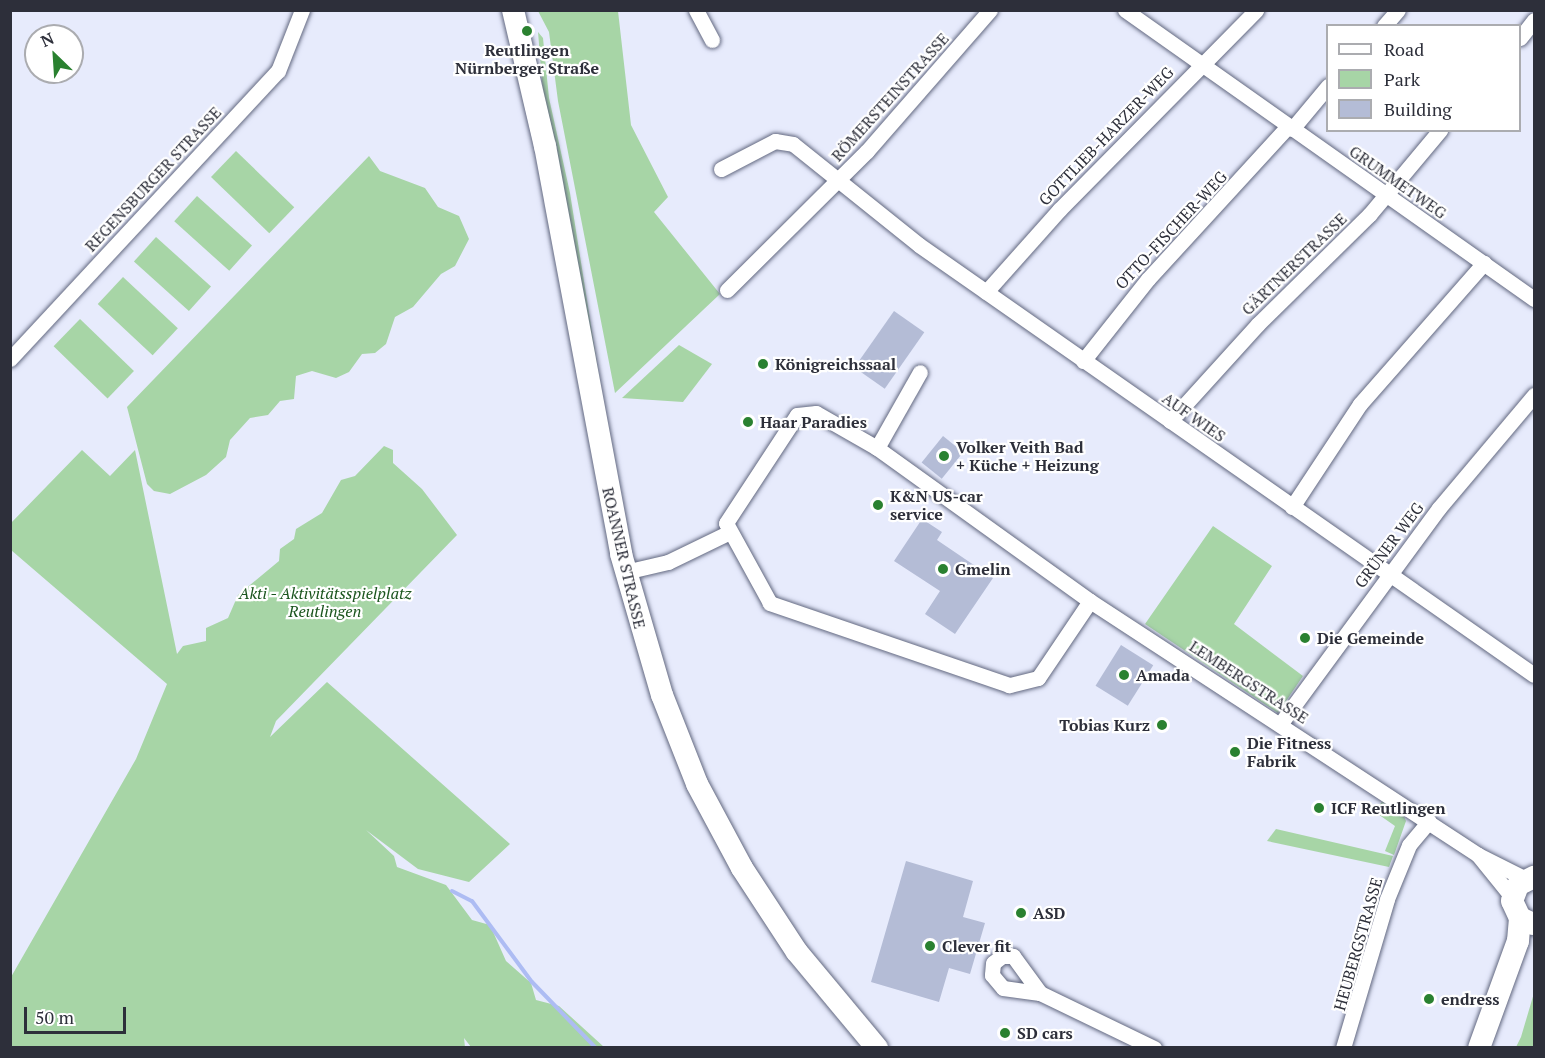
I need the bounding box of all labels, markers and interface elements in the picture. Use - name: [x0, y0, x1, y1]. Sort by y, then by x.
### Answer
- north arrow: [24, 24, 84, 84]
- marker: Reutlingen Nürnberger Straße: [520, 24, 534, 38]
- legend: [1326, 24, 1521, 132]
- text: N: [37, 27, 57, 52]
- street label: RÖMERSTEINSTRASSE: [827, 29, 953, 165]
- text: Road: [1384, 37, 1424, 61]
- place label: Reutlingen Nürnberger Straße: [455, 40, 599, 78]
- street label: GOTTLIEB-HARZER-WEG: [1035, 63, 1177, 209]
- text: Park: [1384, 67, 1420, 91]
- text: Building: [1384, 97, 1452, 121]
- street label: REGENSBURGER STRASSE: [81, 103, 225, 255]
- street label: GRUMMETWEG: [1346, 141, 1450, 223]
- street label: OTTO-FISCHER-WEG: [1111, 167, 1231, 293]
- street label: GÄRTNERSTRASSE: [1238, 209, 1350, 319]
- place label: Königreichssaal: [775, 354, 896, 374]
- marker: Königreichssaal: [756, 357, 770, 371]
- street label: AUF WIES: [1159, 388, 1229, 446]
- place label: Haar Paradies: [760, 412, 867, 432]
- marker: Haar Paradies: [741, 415, 755, 429]
- place label: Volker Veith Bad + Küche + Heizung: [956, 437, 1099, 475]
- marker: Volker Veith Bad + Küche + Heizung: [937, 449, 951, 463]
- street label: ROANNER STRASSE: [598, 485, 650, 631]
- place label: K&N US-car service: [890, 486, 983, 524]
- marker: K&N US-car service: [871, 498, 885, 512]
- street label: GRÜNER WEG: [1351, 498, 1427, 592]
- place label: Gmelin: [955, 559, 1011, 579]
- marker: Gmelin: [936, 562, 950, 576]
- park label: Akti - Aktivitätsspielplatz Reutlingen: [238, 583, 412, 621]
- place label: Die Gemeinde: [1317, 628, 1424, 648]
- marker: Die Gemeinde: [1298, 631, 1312, 645]
- street label: LEMBERGSTRASSE: [1186, 636, 1312, 728]
- place label: Amada: [1136, 665, 1190, 685]
- marker: Amada: [1117, 668, 1131, 682]
- place label: Tobias Kurz: [1059, 715, 1150, 735]
- marker: Tobias Kurz: [1155, 718, 1169, 732]
- place label: Die Fitness Fabrik: [1247, 733, 1331, 771]
- marker: Die Fitness Fabrik: [1228, 745, 1242, 759]
- place label: ICF Reutlingen: [1331, 798, 1445, 818]
- marker: ICF Reutlingen: [1312, 801, 1326, 815]
- street label: HEUBERGSTRASSE: [1330, 875, 1386, 1013]
- place label: ASD: [1033, 903, 1065, 923]
- marker: ASD: [1014, 906, 1028, 920]
- place label: Clever fit: [942, 936, 1011, 956]
- marker: Clever fit: [923, 939, 937, 953]
- place label: endress: [1441, 989, 1499, 1009]
- marker: endress: [1422, 992, 1436, 1006]
- scale bar: [27, 995, 129, 1033]
- text: 50 m: [35, 1005, 74, 1029]
- place label: SD cars: [1017, 1023, 1073, 1043]
- marker: SD cars: [998, 1026, 1012, 1040]

